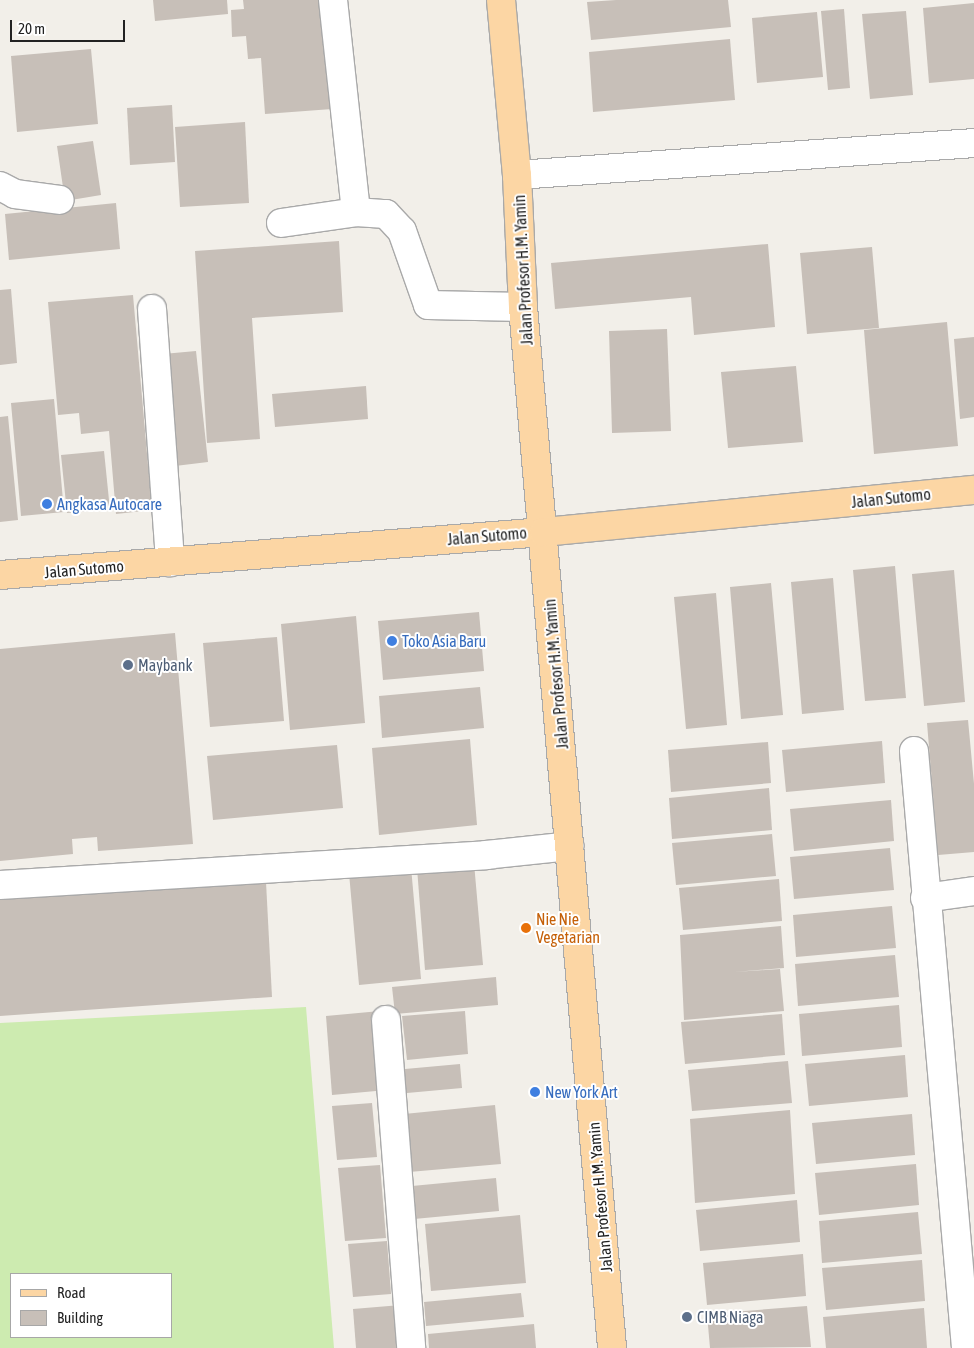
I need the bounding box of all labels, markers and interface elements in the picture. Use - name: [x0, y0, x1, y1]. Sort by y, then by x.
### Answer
- scale bar: [12, 10, 128, 42]
- text: 20 m: [18, 20, 45, 37]
- street label: Jalan Profesor H.M. Yamin: [509, 194, 537, 346]
- street label: Jalan Sutomo: [850, 484, 932, 512]
- place label: Angkasa Autocare: [57, 494, 162, 514]
- marker: Angkasa Autocare: [41, 498, 53, 510]
- street label: Jalan Sutomo: [446, 523, 528, 549]
- street label: Jalan Sutomo: [43, 556, 125, 582]
- street label: Jalan Profesor H.M. Yamin: [540, 598, 572, 750]
- place label: Toko Asia Baru: [402, 631, 486, 651]
- marker: Toko Asia Baru: [386, 635, 398, 647]
- place label: Maybank: [138, 655, 193, 675]
- marker: Maybank: [122, 659, 134, 671]
- place label: Nie Nie Vegetarian: [536, 909, 600, 947]
- marker: Nie Nie Vegetarian: [520, 922, 532, 934]
- place label: New York Art: [545, 1082, 618, 1102]
- marker: New York Art: [529, 1086, 541, 1098]
- street label: Jalan Profesor H.M. Yamin: [584, 1121, 616, 1273]
- legend: [10, 1273, 172, 1338]
- text: Road: [57, 1284, 86, 1301]
- place label: CIMB Niaga: [697, 1307, 763, 1327]
- text: Building: [57, 1309, 103, 1326]
- marker: CIMB Niaga: [681, 1311, 693, 1323]

